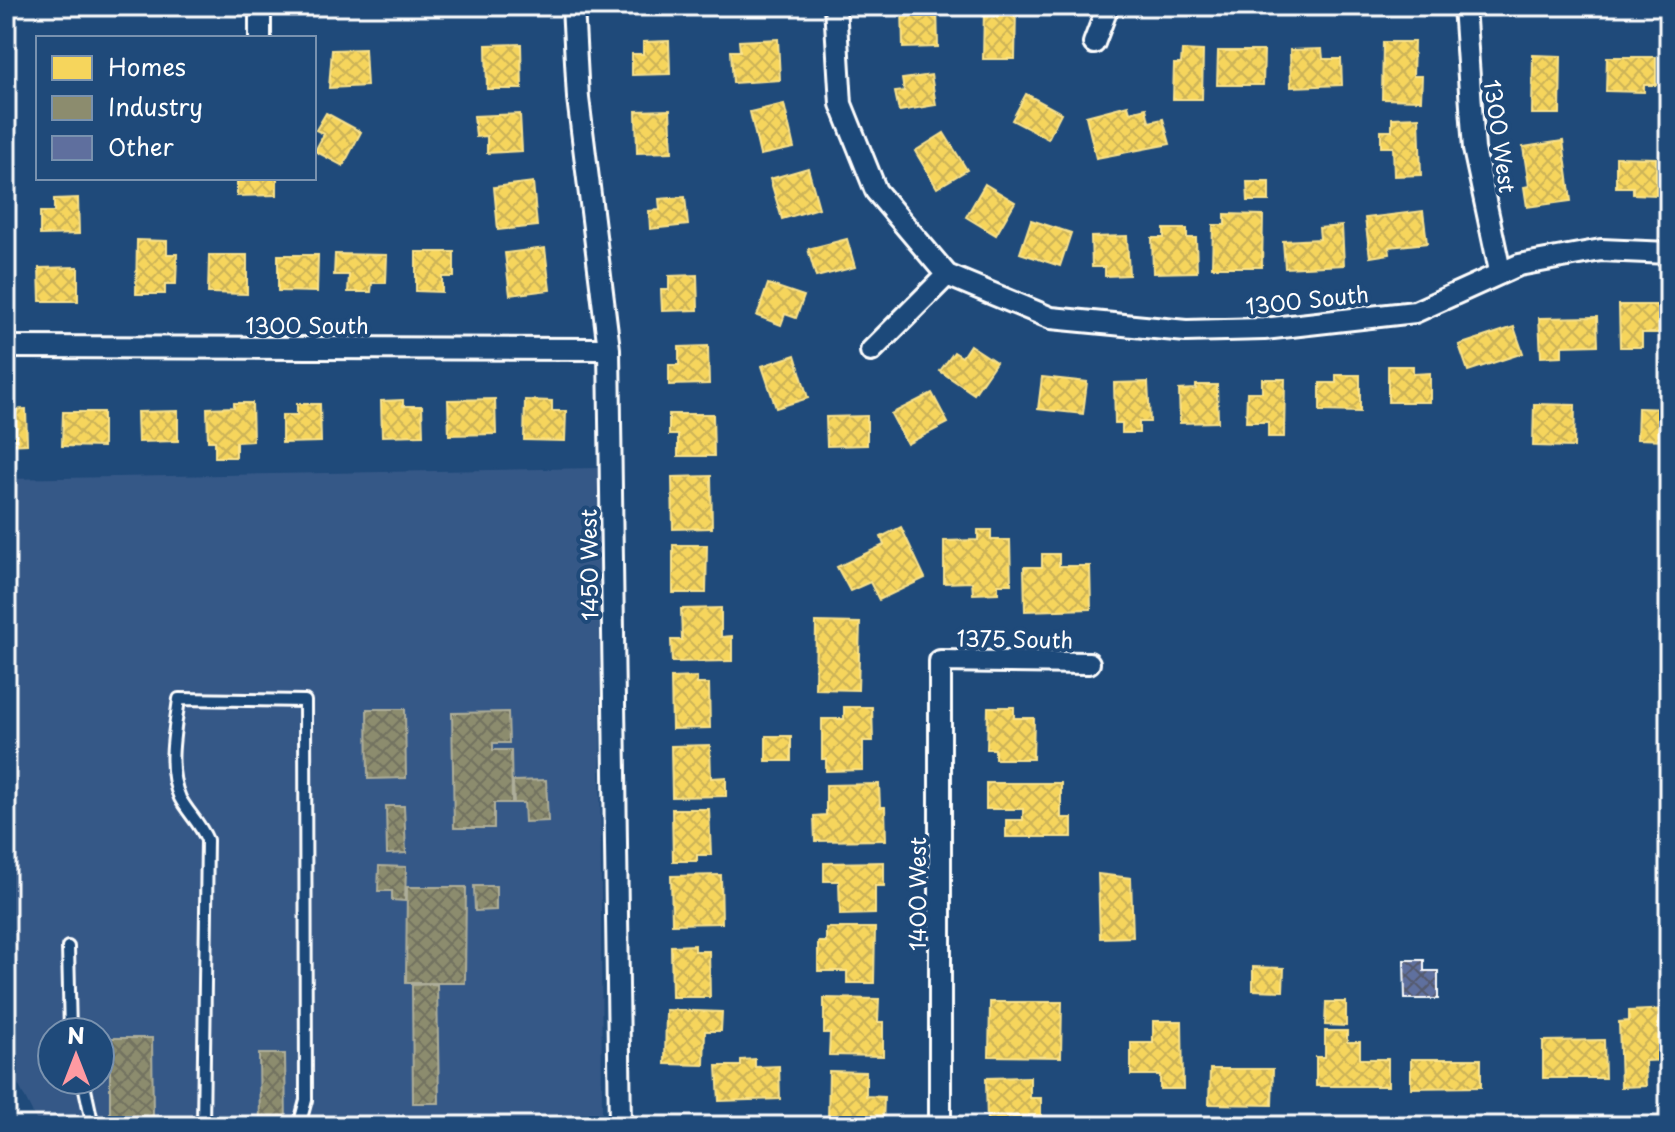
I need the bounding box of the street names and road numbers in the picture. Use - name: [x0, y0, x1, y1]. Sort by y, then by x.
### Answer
- street label: 1300 West: [1477, 77, 1525, 195]
- street label: 1300 South: [1244, 276, 1370, 322]
- street label: 1300 South: [245, 308, 369, 341]
- street label: 1450 West: [571, 509, 605, 621]
- street label: 1375 South: [956, 620, 1074, 656]
- street label: 1400 West: [900, 837, 933, 951]

